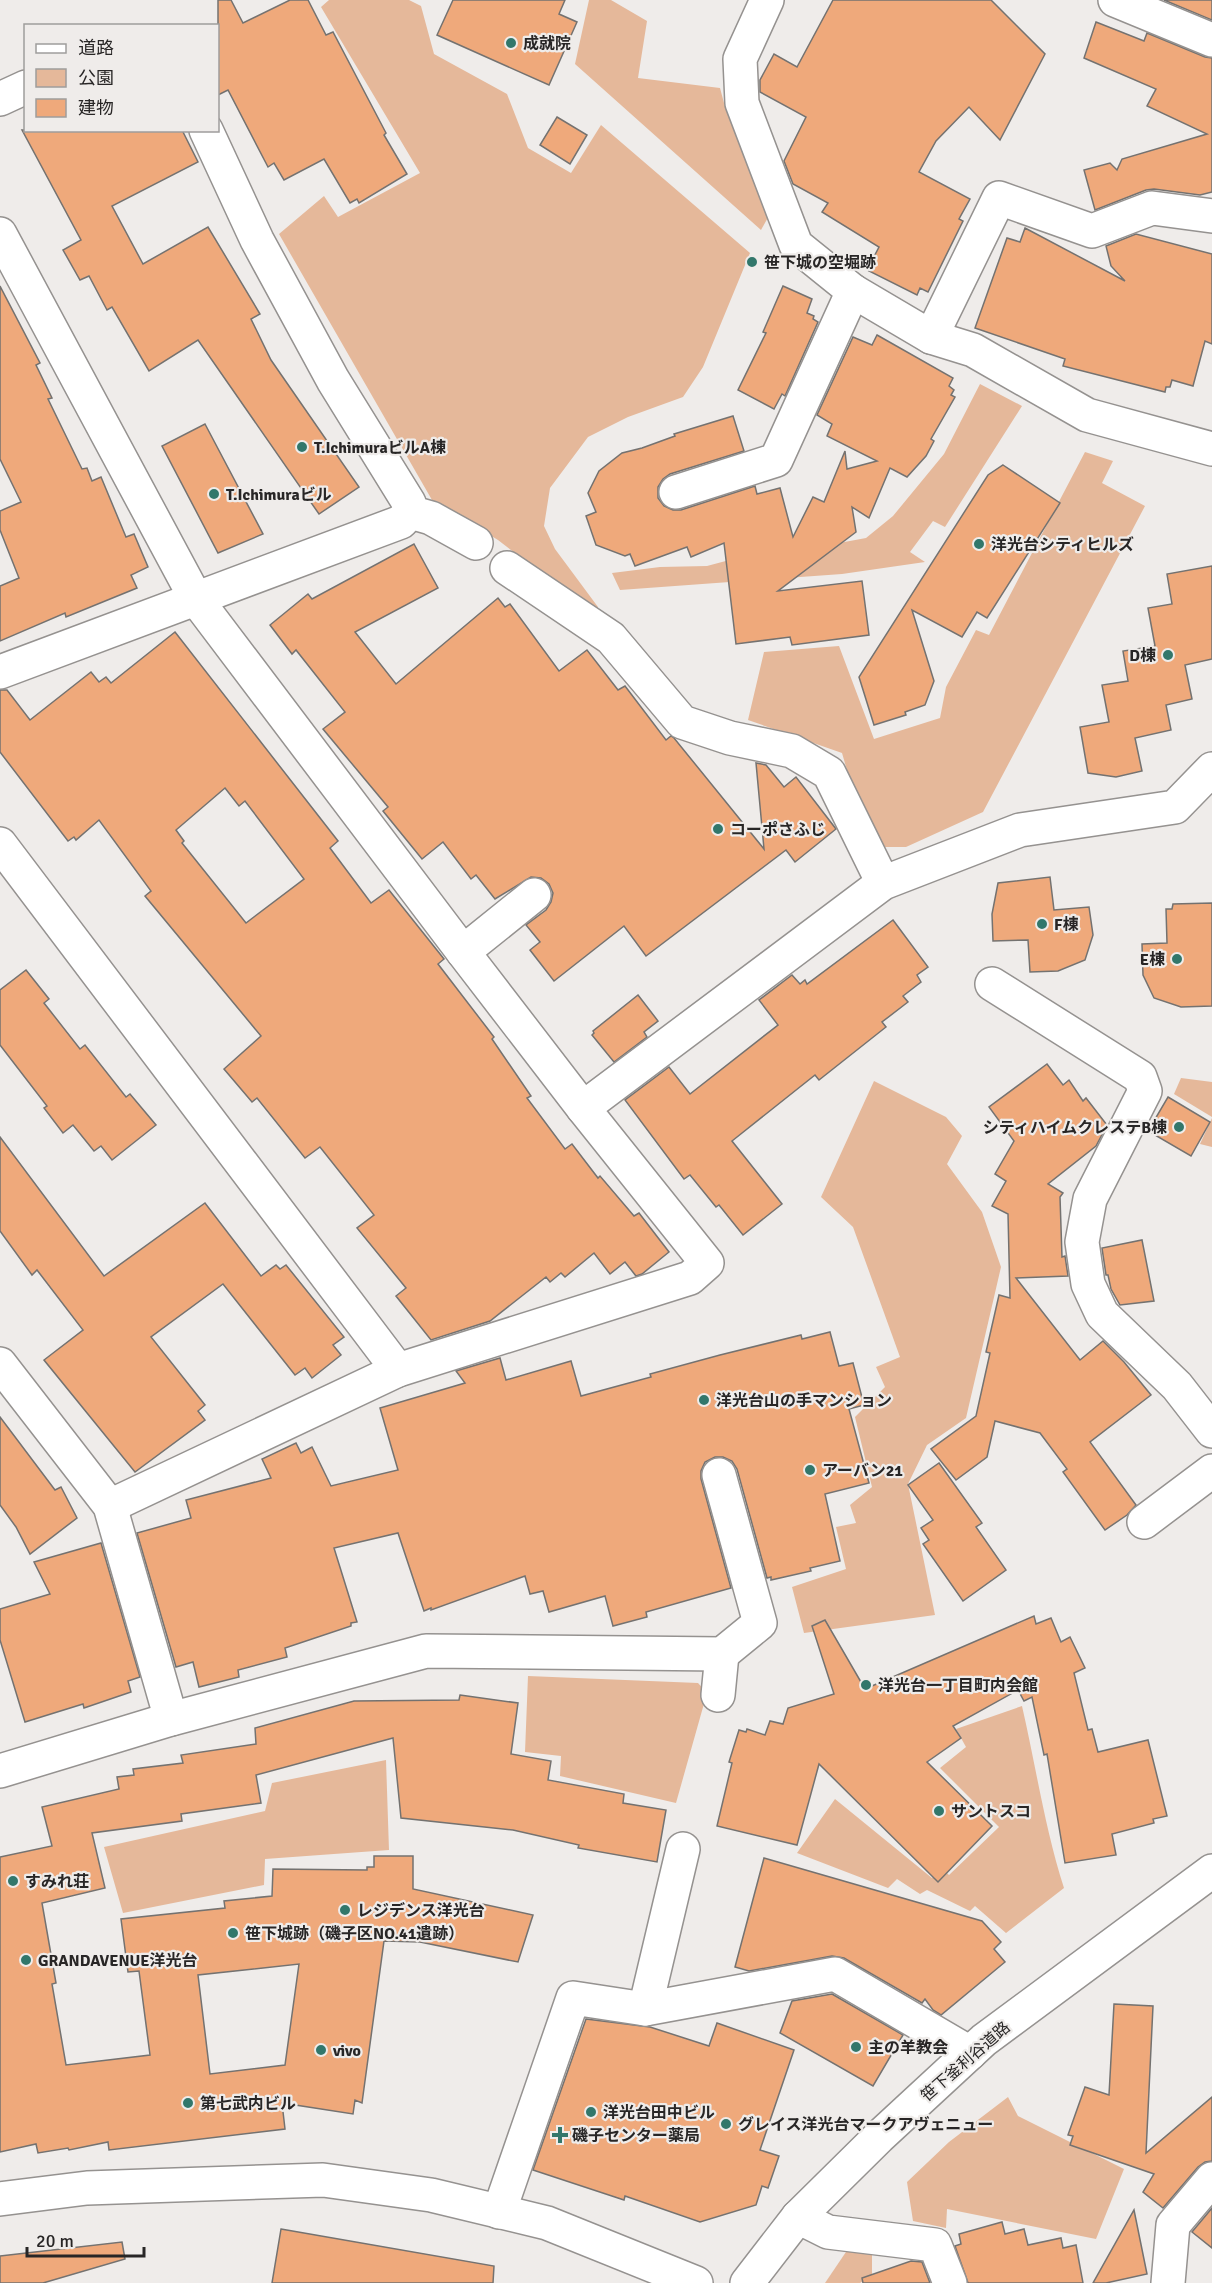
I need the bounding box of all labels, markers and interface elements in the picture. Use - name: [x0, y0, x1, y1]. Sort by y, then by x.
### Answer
- legend: [24, 24, 219, 132]
- place label: 成就院: [523, 34, 571, 54]
- marker: 成就院: [504, 36, 518, 50]
- text: 道路: [78, 37, 114, 59]
- text: 公園: [78, 67, 114, 89]
- text: 建物: [78, 97, 114, 119]
- place label: 笹下城の空堀跡: [764, 253, 876, 273]
- marker: 笹下城の空堀跡: [745, 255, 759, 269]
- place label: T.IchimuraビルA棟: [314, 438, 446, 458]
- marker: T.IchimuraビルA棟: [295, 440, 309, 454]
- place label: T.Ichimuraビル: [226, 485, 332, 505]
- marker: T.Ichimuraビル: [207, 487, 221, 501]
- place label: 洋光台シティヒルズ: [991, 535, 1134, 555]
- marker: 洋光台シティヒルズ: [972, 537, 986, 551]
- place label: D棟: [1129, 646, 1156, 666]
- marker: D棟: [1161, 648, 1175, 662]
- place label: コーポさふじ: [730, 820, 826, 840]
- marker: コーポさふじ: [711, 822, 725, 836]
- place label: F棟: [1054, 915, 1079, 935]
- marker: F棟: [1035, 917, 1049, 931]
- place label: E棟: [1140, 950, 1165, 970]
- marker: E棟: [1170, 952, 1184, 966]
- place label: シティハイムクレステB棟: [983, 1118, 1167, 1138]
- marker: シティハイムクレステB棟: [1172, 1120, 1186, 1134]
- place label: 洋光台山の手マンション: [716, 1391, 892, 1411]
- marker: 洋光台山の手マンション: [697, 1393, 711, 1407]
- place label: アーバン21: [822, 1461, 903, 1481]
- marker: アーバン21: [803, 1463, 817, 1477]
- place label: 洋光台一丁目町内会館: [878, 1676, 1038, 1696]
- marker: 洋光台一丁目町内会館: [859, 1678, 873, 1692]
- place label: サントスコ: [951, 1802, 1031, 1822]
- marker: サントスコ: [932, 1804, 946, 1818]
- place label: すみれ荘: [25, 1872, 89, 1892]
- marker: すみれ荘: [6, 1874, 20, 1888]
- place label: レジデンス洋光台: [357, 1901, 485, 1921]
- marker: レジデンス洋光台: [338, 1903, 352, 1917]
- place label: 笹下城跡（磯子区NO.41遺跡）: [245, 1924, 464, 1944]
- marker: 笹下城跡（磯子区NO.41遺跡）: [226, 1926, 240, 1940]
- place label: GRANDAVENUE洋光台: [38, 1951, 198, 1971]
- marker: GRANDAVENUE洋光台: [19, 1953, 33, 1967]
- street label: 笹下釜利谷道路: [917, 2017, 1014, 2106]
- place label: 主の羊教会: [868, 2038, 948, 2058]
- marker: 主の羊教会: [849, 2040, 863, 2054]
- place label: vivo: [332, 2041, 361, 2061]
- marker: vivo: [314, 2043, 328, 2057]
- place label: 第七武内ビル: [200, 2094, 296, 2114]
- marker: 第七武内ビル: [181, 2096, 195, 2110]
- place label: 洋光台田中ビル: [603, 2103, 715, 2123]
- marker: 洋光台田中ビル: [584, 2105, 598, 2119]
- place label: グレイス洋光台マークアヴェニュー: [738, 2115, 994, 2135]
- marker: グレイス洋光台マークアヴェニュー: [719, 2117, 733, 2131]
- place label: 磯子センター薬局: [572, 2126, 700, 2146]
- marker: 磯子センター薬局: [553, 2128, 567, 2142]
- scale bar: [27, 2220, 144, 2258]
- text: 20 m: [36, 2230, 74, 2252]

